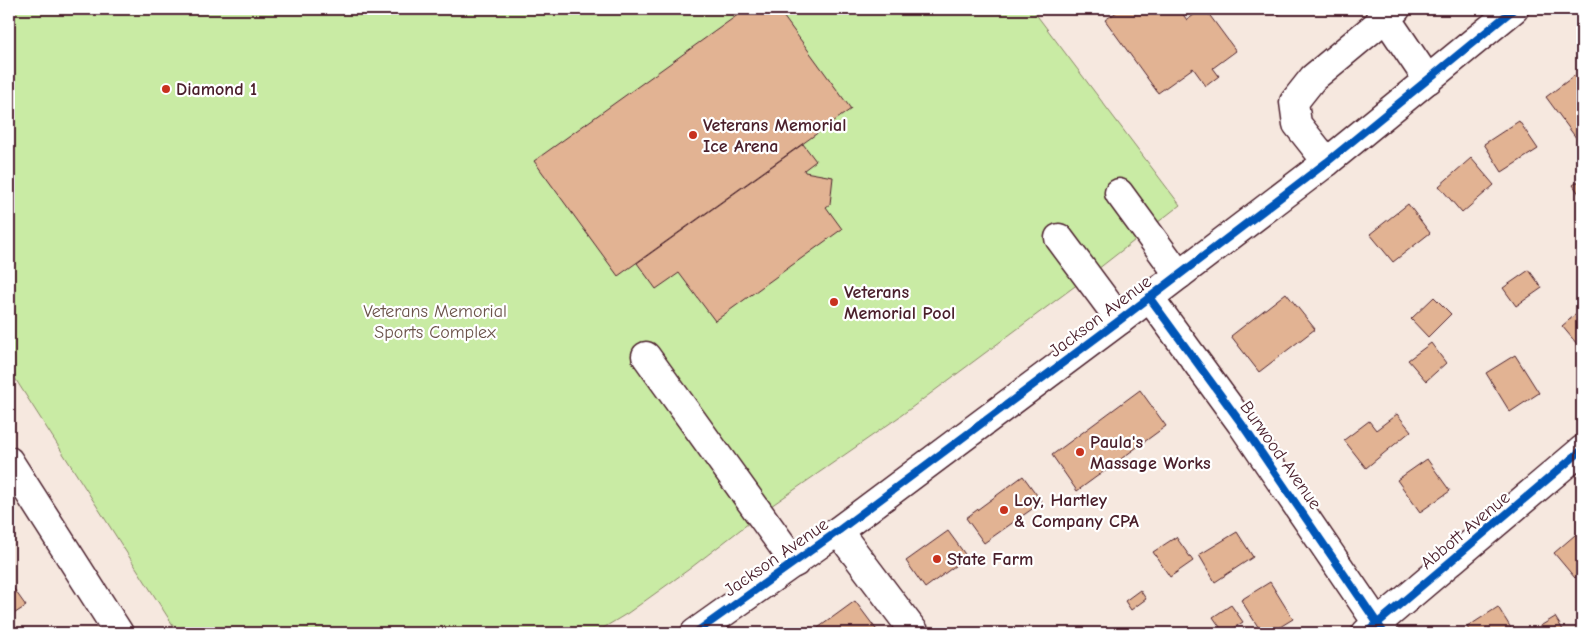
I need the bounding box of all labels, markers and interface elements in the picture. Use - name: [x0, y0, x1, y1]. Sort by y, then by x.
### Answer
- place label: Diamond 1: [176, 79, 257, 100]
- marker: Diamond 1: [160, 83, 172, 95]
- place label: Veterans Memorial Ice Arena: [703, 115, 846, 157]
- marker: Veterans Memorial Ice Arena: [687, 129, 699, 141]
- street label: Jackson Avenue: [1045, 271, 1156, 362]
- place label: Veterans Memorial Pool: [844, 282, 955, 324]
- marker: Veterans Memorial Pool: [828, 296, 840, 308]
- park label: Veterans Memorial Sports Complex: [363, 301, 507, 343]
- street label: Burwood Avenue: [1235, 397, 1326, 513]
- place label: Paula's Massage Works: [1090, 432, 1211, 474]
- marker: Paula's Massage Works: [1074, 446, 1086, 458]
- street label: Abbott Avenue: [1416, 487, 1514, 574]
- place label: Loy, Hartley & Company CPA: [1014, 490, 1139, 532]
- marker: Loy, Hartley & Company CPA: [998, 504, 1010, 516]
- street label: Jackson Avenue: [720, 514, 833, 601]
- place label: State Farm: [947, 549, 1033, 570]
- marker: State Farm: [931, 553, 943, 565]

